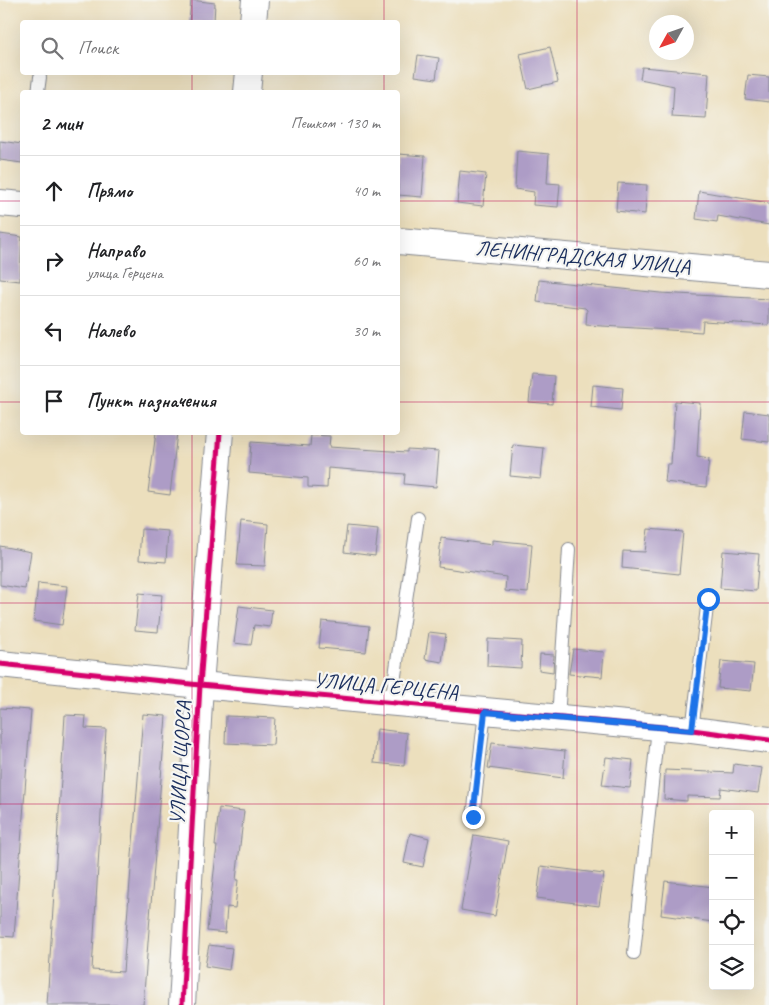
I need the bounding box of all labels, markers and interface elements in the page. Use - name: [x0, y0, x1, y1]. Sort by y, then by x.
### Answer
- north arrow: [649, 15, 694, 60]
- search box: [20, 20, 400, 75]
- icon: search: [38, 34, 66, 62]
- text: Поиск: [78, 36, 118, 60]
- text: 2 мин: [40, 110, 83, 136]
- text: Пешком · 130 m: [291, 113, 380, 133]
- icon: ahead: [40, 177, 68, 205]
- text: Прямо: [87, 179, 132, 203]
- text: 40 m: [353, 181, 380, 201]
- street label: ЛЕНИНГРАДСКАЯ УЛИЦА: [475, 235, 692, 279]
- text: Направо: [87, 239, 145, 263]
- icon: right: [40, 247, 68, 275]
- text: 60 m: [353, 251, 380, 271]
- text: улица Герцена: [87, 263, 163, 283]
- icon: left: [40, 317, 68, 345]
- text: Налево: [87, 319, 135, 343]
- text: 30 m: [353, 321, 380, 341]
- icon: arrive: [40, 387, 68, 415]
- text: Пункт назначения: [87, 389, 216, 413]
- route start: [697, 588, 720, 611]
- street label: УЛИЦА ГЕРЦЕНА: [313, 667, 460, 705]
- street label: УЛИЦА ЩОРСА: [164, 700, 196, 826]
- route end: [462, 806, 485, 829]
- map controls: [709, 810, 754, 990]
- button: +: [709, 810, 754, 855]
- button: −: [709, 855, 754, 900]
- button: locate: [709, 900, 754, 945]
- button: layers: [709, 945, 754, 990]

